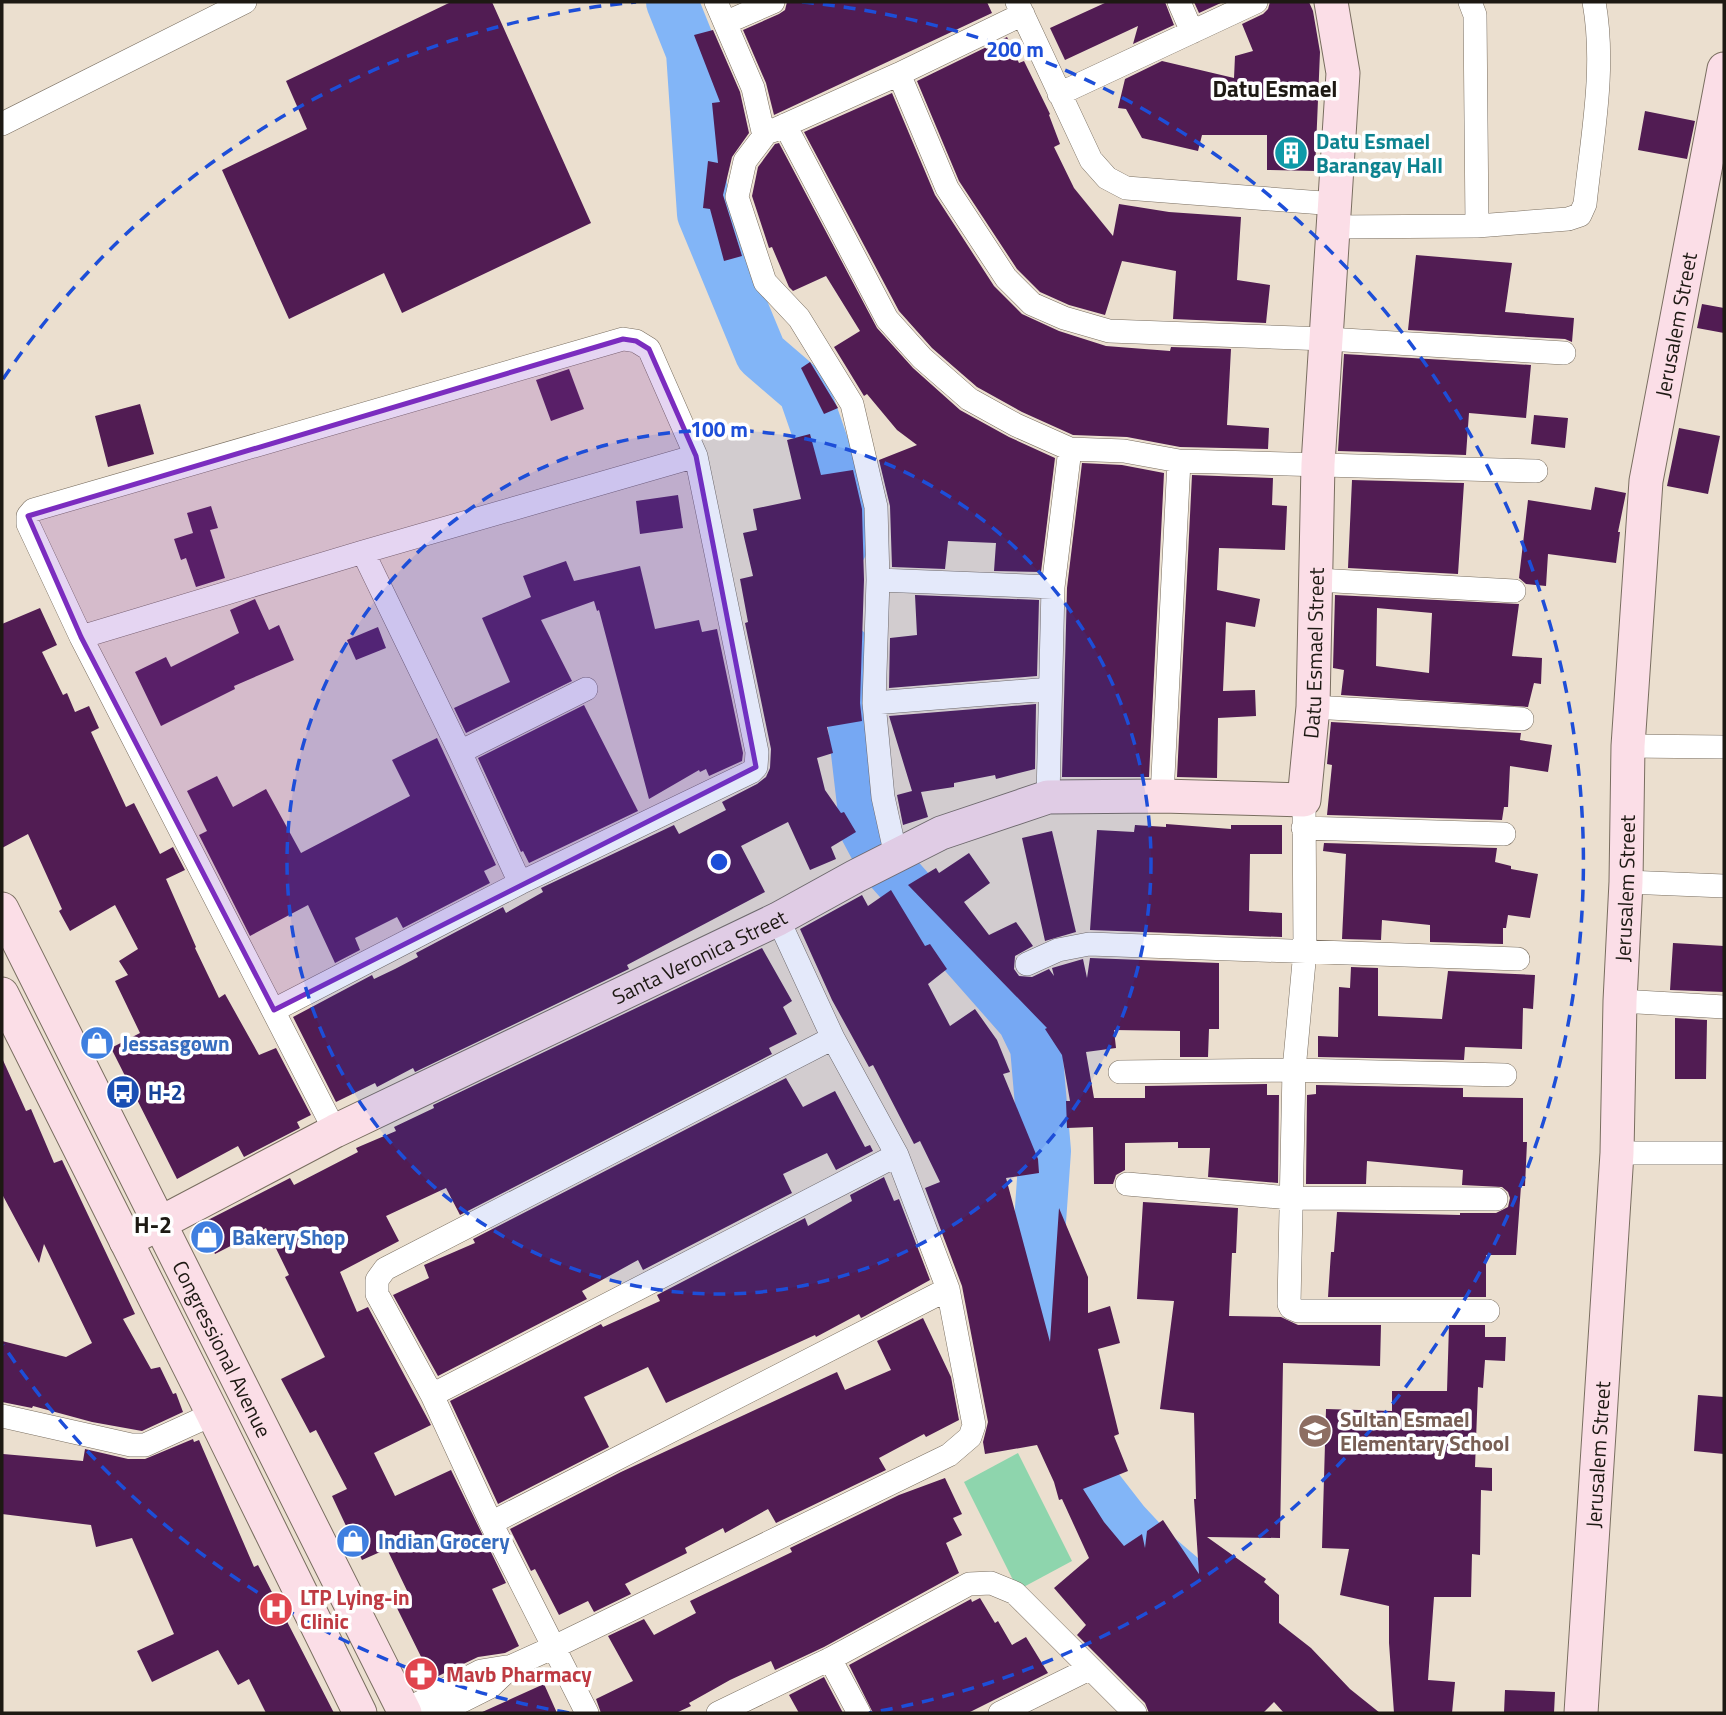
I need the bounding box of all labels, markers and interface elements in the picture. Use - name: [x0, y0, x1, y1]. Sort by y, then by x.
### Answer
- text: 200 m: [986, 33, 1044, 65]
- district label: Datu Esmael: [1212, 71, 1338, 106]
- place label: Datu Esmael Barangay Hall: [1316, 125, 1443, 181]
- building icon: Datu Esmael Barangay Hall: [1272, 134, 1310, 172]
- street label: Jerusalem Street: [1646, 249, 1705, 400]
- text: 100 m: [690, 413, 748, 445]
- street label: Datu Esmael Street: [1294, 567, 1332, 740]
- street label: Jerusalem Street: [1606, 814, 1643, 963]
- centre of rings: [707, 850, 731, 874]
- street label: Santa Veronica Street: [606, 901, 793, 1012]
- shop icon: Jessasgown: [78, 1024, 116, 1062]
- place label: Jessasgown: [122, 1027, 230, 1059]
- bus stop icon: H-2: [104, 1073, 142, 1111]
- place label: H-2: [148, 1076, 183, 1108]
- district label: H-2: [134, 1207, 172, 1242]
- shop icon: Bakery Shop: [188, 1218, 226, 1256]
- place label: Bakery Shop: [232, 1221, 345, 1253]
- street label: Congressional Avenue: [165, 1255, 280, 1443]
- street label: Jerusalem Street: [1577, 1379, 1618, 1529]
- place label: Sultan Esmael Elementary School: [1340, 1403, 1510, 1459]
- school or university icon: Sultan Esmael Elementary School: [1296, 1412, 1334, 1450]
- shop icon: Indian Grocery: [334, 1522, 372, 1560]
- place label: Indian Grocery: [378, 1525, 510, 1557]
- place label: LTP Lying-in Clinic: [300, 1581, 410, 1637]
- hospital icon: LTP Lying-in Clinic: [257, 1590, 295, 1628]
- pharmacy icon: Mavb Pharmacy: [402, 1655, 440, 1693]
- place label: Mavb Pharmacy: [446, 1658, 592, 1690]

